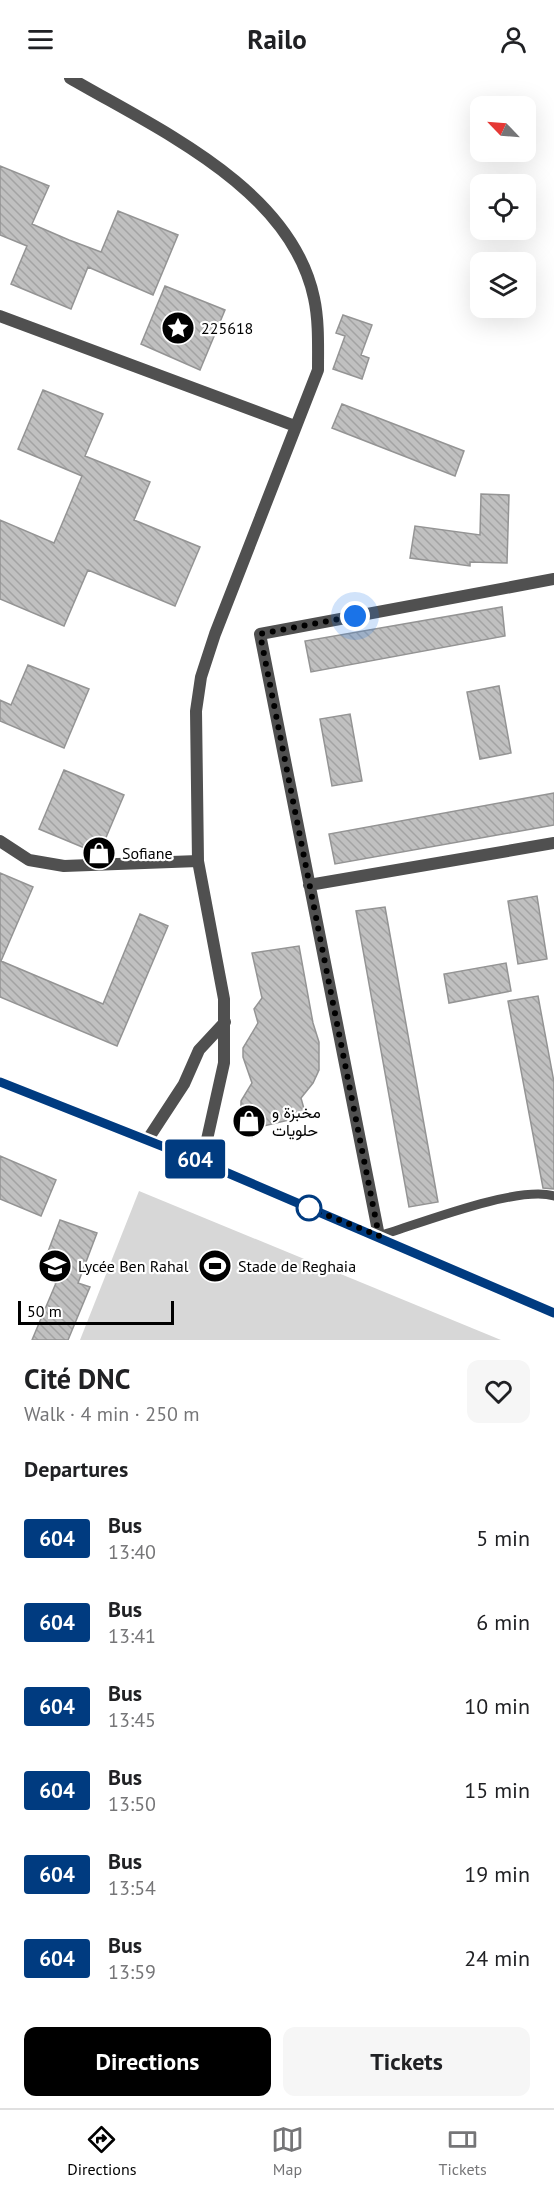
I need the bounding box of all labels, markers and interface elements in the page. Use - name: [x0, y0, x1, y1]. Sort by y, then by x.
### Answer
- text: Railo: [247, 22, 307, 56]
- icon: menu: [24, 23, 57, 56]
- icon: person: [497, 23, 530, 56]
- north arrow: [470, 96, 536, 162]
- map controls: [470, 96, 536, 318]
- button: locate: [470, 174, 536, 240]
- button: layers: [470, 252, 536, 318]
- place icon: 225618: [160, 310, 196, 346]
- place label: 225618: [201, 318, 253, 338]
- your location: [340, 601, 370, 631]
- shop icon: Sofiane: [81, 835, 117, 871]
- place label: Sofiane: [122, 843, 173, 863]
- place label: مخبزة و حلويات: [272, 1102, 321, 1141]
- shop icon: مخبزة و حلويات: [231, 1103, 267, 1139]
- line badge: 604: [160, 1140, 230, 1178]
- text: 604: [177, 1146, 213, 1173]
- unlabelled marker: [296, 1195, 322, 1221]
- school or university icon: Lycée Ben Rahal: [37, 1248, 73, 1284]
- sports icon: Stade de Reghaia: [197, 1248, 233, 1284]
- place label: Lycée Ben Rahal: [78, 1256, 189, 1276]
- place label: Stade de Reghaia: [238, 1256, 356, 1276]
- scale bar: [18, 1298, 174, 1326]
- text: 50 m: [27, 1301, 62, 1321]
- text: Cité DNC: [24, 1360, 130, 1397]
- button: heart: [467, 1360, 530, 1423]
- text: Walk · 4 min · 250 m: [24, 1401, 200, 1427]
- text: Departures: [24, 1455, 128, 1483]
- text: Bus: [108, 1511, 142, 1539]
- text: 5 min: [476, 1524, 530, 1552]
- text: 604: [39, 1525, 75, 1552]
- text: 13:40: [108, 1539, 156, 1565]
- text: Bus: [108, 1595, 142, 1623]
- text: 6 min: [476, 1608, 530, 1636]
- text: 604: [39, 1609, 75, 1636]
- text: 13:41: [108, 1623, 156, 1649]
- text: Bus: [108, 1679, 142, 1707]
- text: 10 min: [464, 1692, 530, 1720]
- text: 604: [39, 1693, 75, 1720]
- text: 13:45: [108, 1707, 156, 1733]
- text: Bus: [108, 1763, 142, 1791]
- text: 15 min: [464, 1776, 530, 1804]
- text: 604: [39, 1777, 75, 1804]
- text: 13:50: [108, 1791, 156, 1817]
- text: Bus: [108, 1847, 142, 1875]
- text: 19 min: [464, 1860, 530, 1888]
- text: 604: [39, 1861, 75, 1888]
- text: 13:54: [108, 1875, 156, 1901]
- text: Bus: [108, 1931, 142, 1959]
- text: 24 min: [464, 1944, 530, 1972]
- text: 604: [39, 1945, 75, 1972]
- text: 13:59: [108, 1959, 156, 1985]
- button: Directions: [24, 2027, 271, 2096]
- button: Tickets: [283, 2027, 530, 2096]
- tab: Directions: [67, 2123, 136, 2179]
- tab: Map: [271, 2123, 304, 2179]
- tab: Tickets: [439, 2123, 487, 2179]

